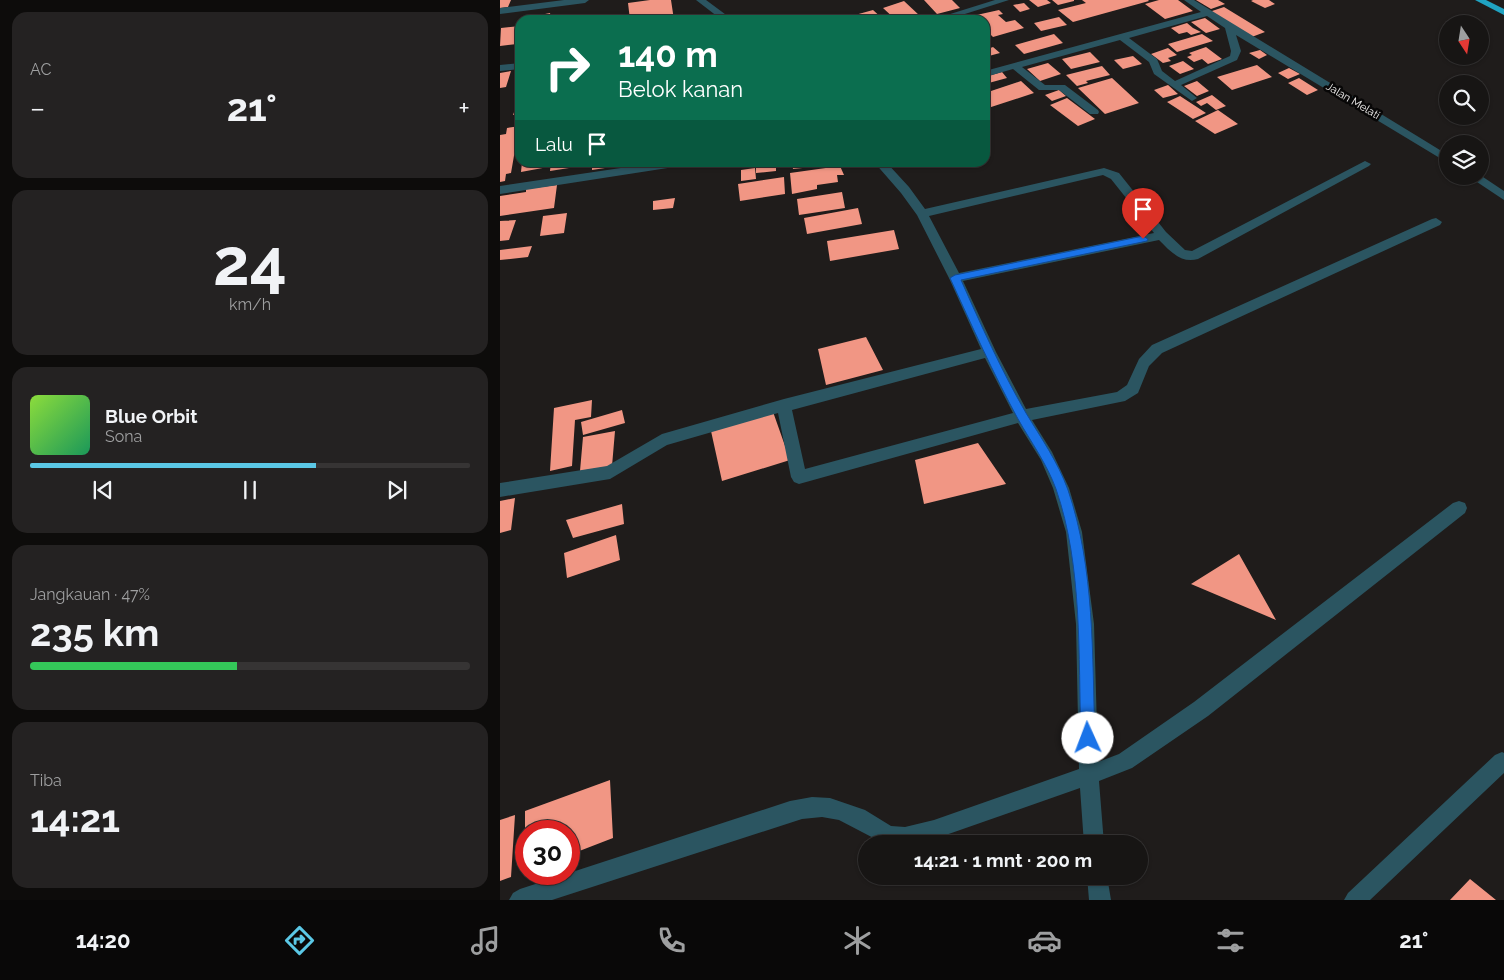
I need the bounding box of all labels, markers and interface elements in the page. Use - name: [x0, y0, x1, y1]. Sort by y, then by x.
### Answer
- north arrow: [1439, 15, 1489, 65]
- map controls: [1439, 15, 1489, 185]
- text: 140 m: [618, 34, 718, 75]
- icon: right: [535, 35, 600, 100]
- text: AC: [30, 60, 51, 79]
- button: search: [1439, 75, 1489, 125]
- text: Belok kanan: [618, 76, 743, 102]
- street label: Jalan Melati: [1324, 80, 1382, 122]
- text: 21°: [227, 85, 277, 130]
- text: −: [30, 92, 45, 125]
- text: +: [458, 92, 470, 125]
- icon: arrive: [583, 130, 611, 158]
- text: Lalu: [535, 133, 573, 155]
- button: layers: [1439, 135, 1489, 185]
- pin: [1122, 188, 1164, 239]
- icon: arrive: [1129, 195, 1157, 223]
- text: 24: [213, 224, 287, 300]
- text: km/h: [229, 295, 271, 314]
- text: Blue Orbit: [105, 405, 197, 427]
- text: Sona: [105, 427, 142, 446]
- icon: previous: [89, 476, 117, 504]
- icon: pause: [236, 476, 264, 504]
- icon: next: [383, 476, 411, 504]
- text: Jangkauan · 47%: [30, 585, 150, 604]
- text: 235 km: [30, 610, 159, 655]
- position arrow: [1061, 711, 1113, 763]
- text: Tiba: [30, 771, 62, 790]
- text: 14:21: [30, 796, 120, 841]
- speed limit sign: 30: [515, 820, 580, 885]
- text: 14:21 · 1 mnt · 200 m: [914, 849, 1092, 871]
- icon: directions: [282, 923, 317, 958]
- icon: music: [468, 923, 503, 958]
- icon: phone: [654, 923, 689, 958]
- icon: climate: [840, 923, 875, 958]
- icon: car: [1027, 923, 1062, 958]
- icon: filters: [1213, 923, 1248, 958]
- text: 14:20: [76, 927, 130, 953]
- text: 21°: [1399, 927, 1428, 953]

